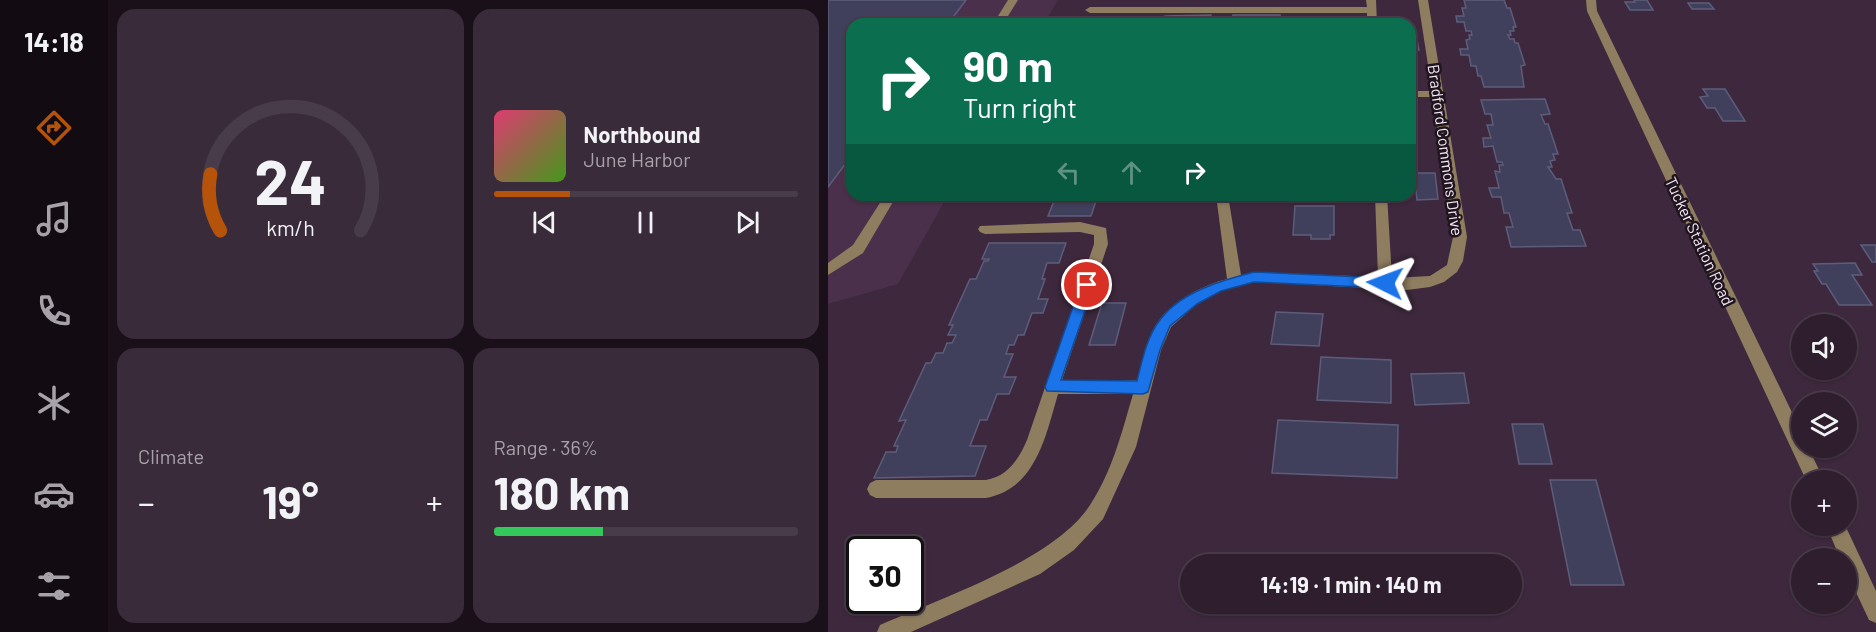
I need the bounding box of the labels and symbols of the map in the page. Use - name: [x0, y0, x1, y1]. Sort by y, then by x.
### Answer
- street label: Bradford Commons Drive: [1425, 63, 1467, 237]
- street label: Tucker Station Road: [1662, 174, 1738, 308]
- position arrow: [1353, 251, 1417, 315]
- pin: [1061, 259, 1112, 310]
- speed limit sign: 30: [846, 536, 924, 614]

